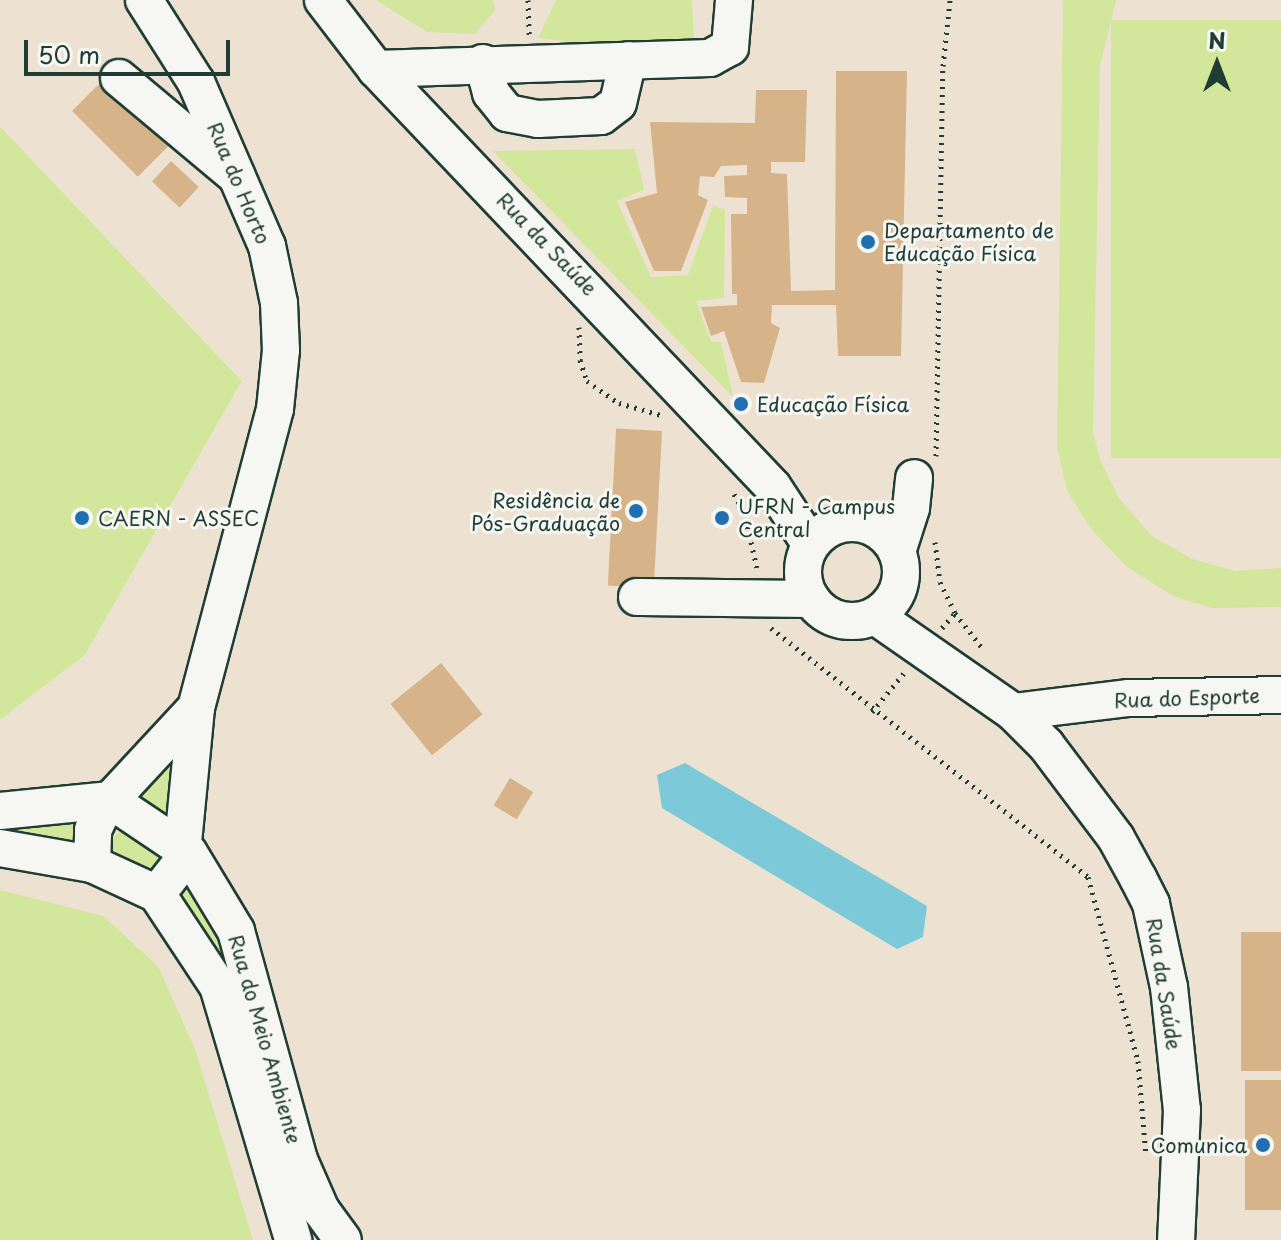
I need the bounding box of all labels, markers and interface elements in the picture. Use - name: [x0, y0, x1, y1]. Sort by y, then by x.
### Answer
- text: N: [1208, 23, 1226, 56]
- scale bar: [28, 24, 234, 74]
- north arrow: [1177, 24, 1257, 104]
- text: 50 m: [38, 36, 100, 72]
- street label: Rua do Horto: [203, 119, 275, 247]
- street label: Rua da Saúde: [492, 187, 602, 301]
- place label: Departamento de Educação Física: [884, 218, 1054, 265]
- marker: Departamento de Educação Física: [859, 233, 877, 251]
- place label: Educação Física: [757, 392, 909, 416]
- marker: Educação Física: [732, 395, 750, 413]
- place label: Residência de Pós-Graduação: [471, 488, 620, 535]
- place label: UFRN - Campus Central: [738, 494, 895, 541]
- marker: Residência de Pós-Graduação: [627, 502, 645, 520]
- place label: CAERN - ASSEC: [98, 506, 261, 530]
- marker: CAERN - ASSEC: [73, 509, 91, 527]
- marker: UFRN - Campus Central: [713, 509, 731, 527]
- street label: Rua do Esporte: [1114, 683, 1260, 713]
- street label: Rua da Saúde: [1142, 916, 1186, 1052]
- street label: Rua do Meio Ambiente: [224, 931, 306, 1147]
- place label: Comunica: [1150, 1133, 1247, 1157]
- marker: Comunica: [1254, 1136, 1272, 1154]

